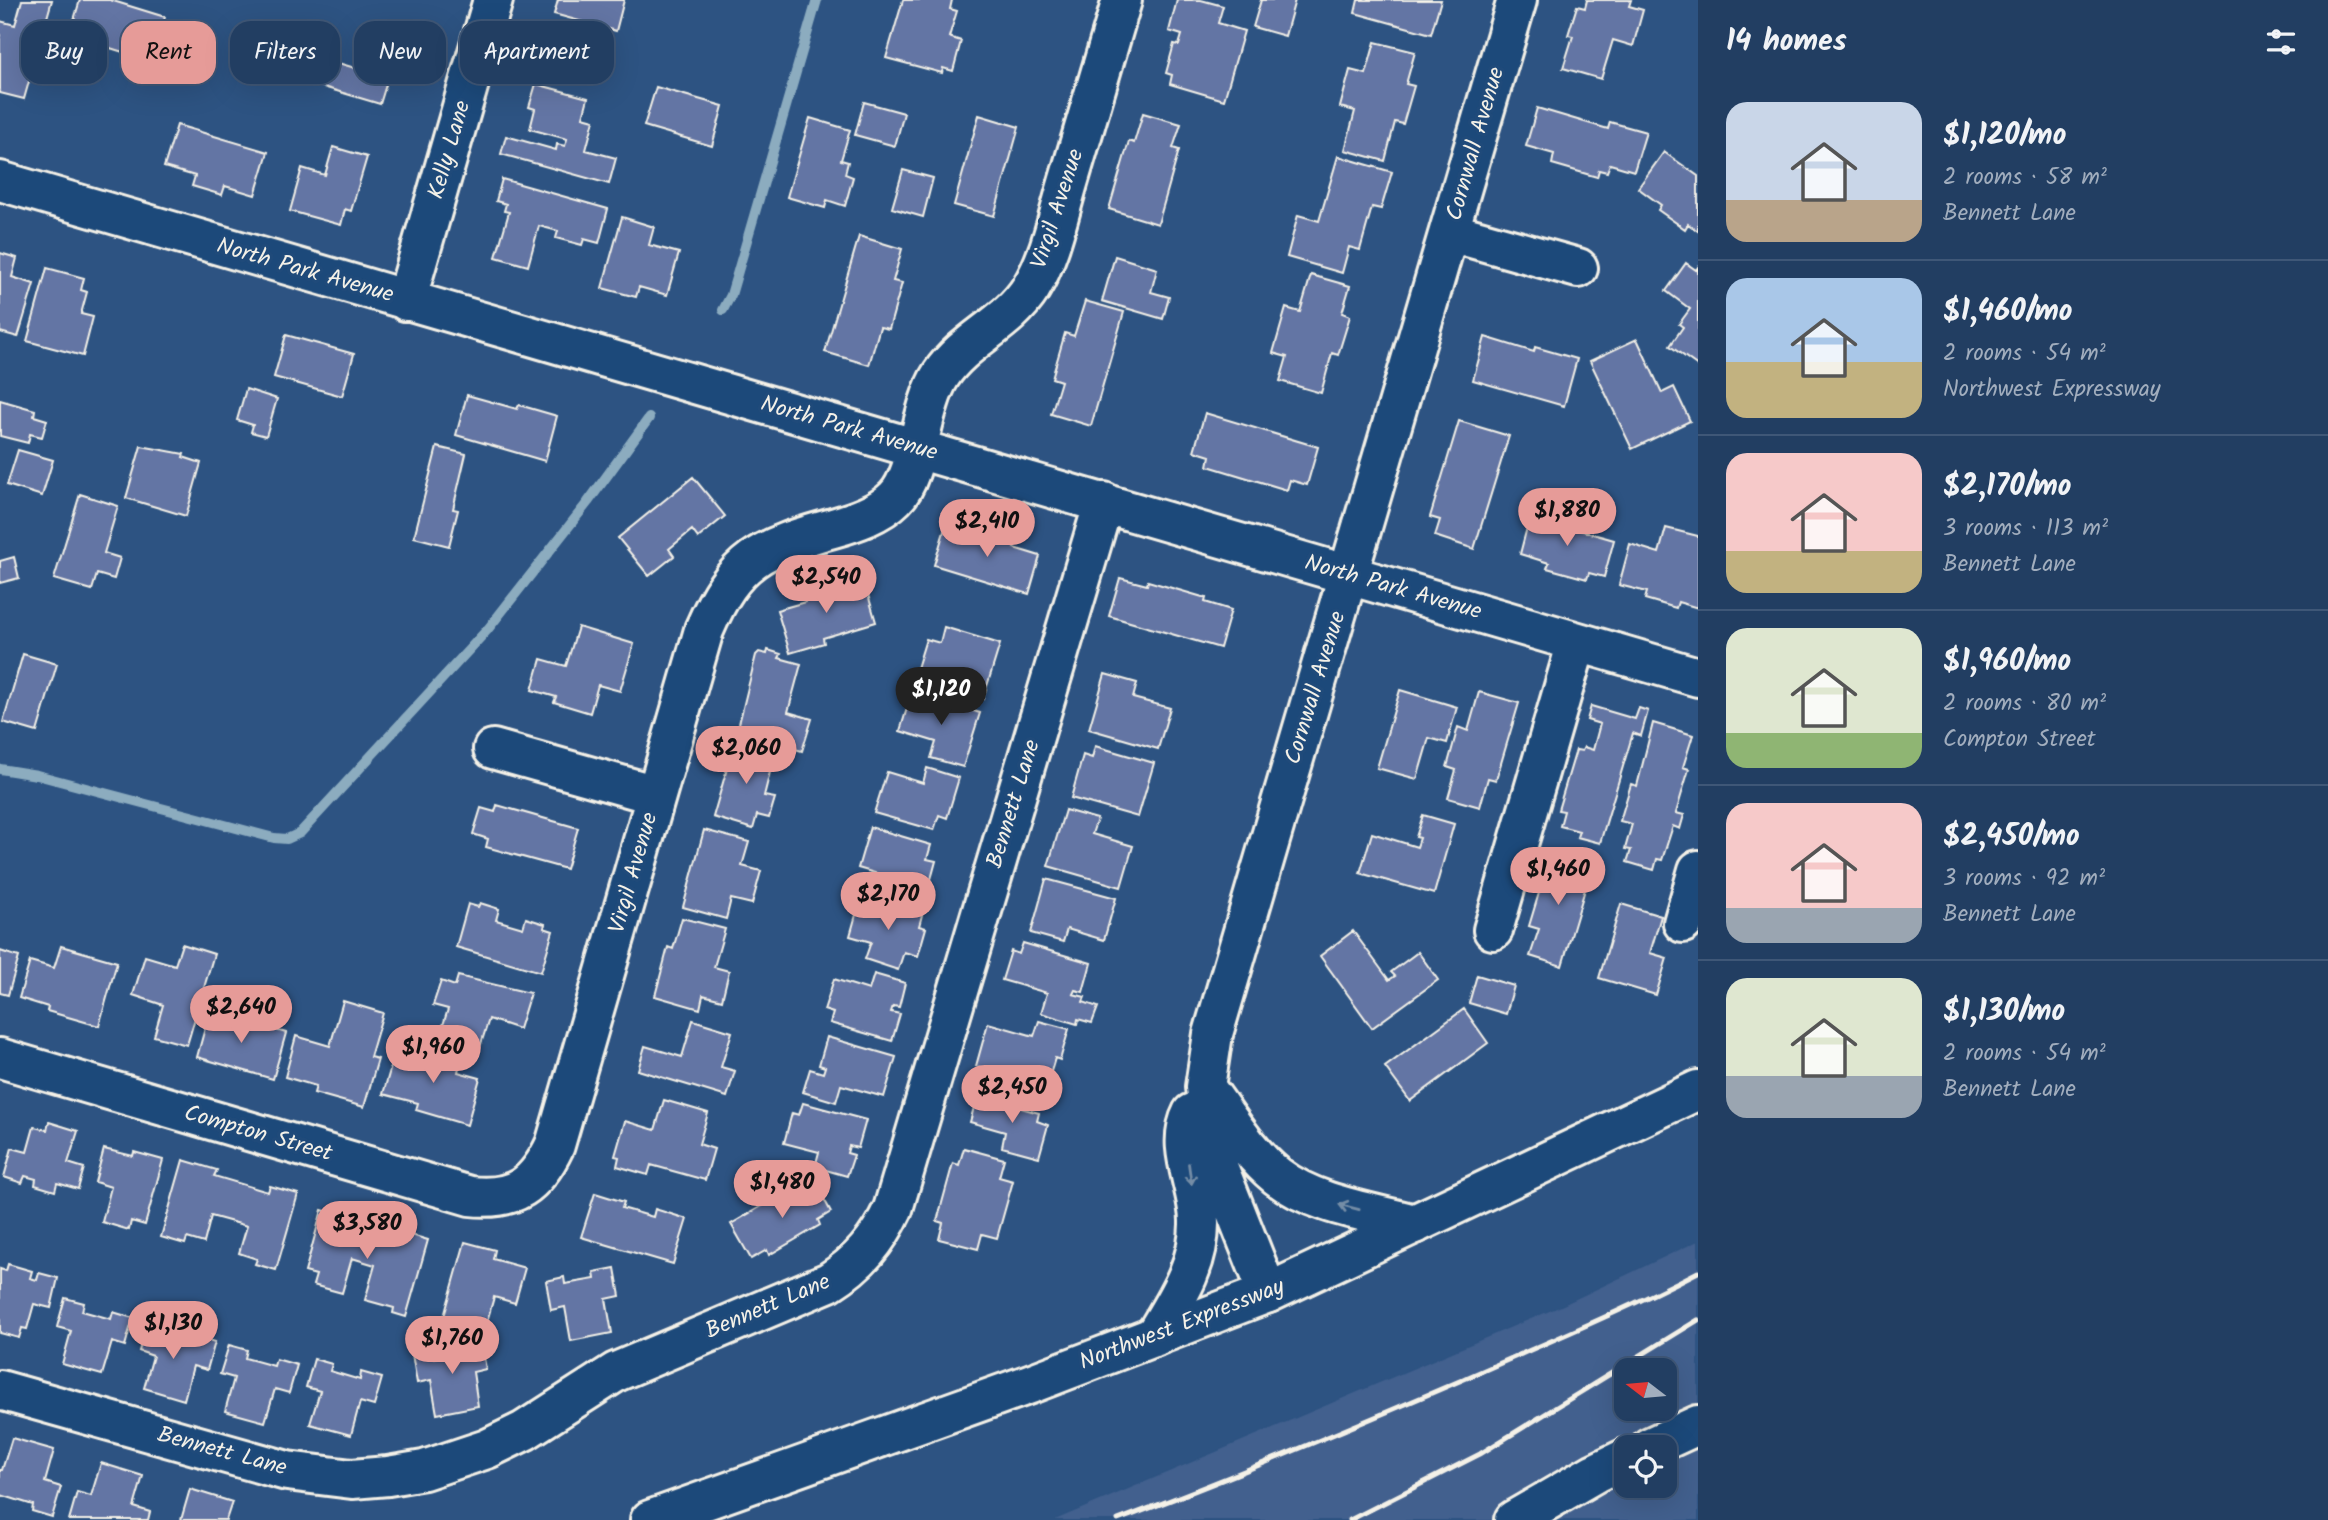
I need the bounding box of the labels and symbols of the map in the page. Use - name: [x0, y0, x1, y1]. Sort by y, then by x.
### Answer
- street label: Cornwall Avenue: [1437, 63, 1515, 225]
- street label: Kelly Lane: [419, 96, 481, 204]
- street label: Virgil Avenue: [1022, 144, 1094, 274]
- street label: North Park Avenue: [212, 229, 398, 313]
- street label: North Park Avenue: [756, 387, 942, 471]
- pin: $1,880: [1510, 489, 1624, 548]
- pin: $2,410: [930, 500, 1044, 559]
- street label: North Park Avenue: [1300, 546, 1486, 630]
- pin: $2,540: [769, 556, 883, 615]
- street label: Cornwall Avenue: [1276, 607, 1356, 769]
- pin: $1,120: [884, 668, 998, 727]
- pin: $2,060: [689, 726, 803, 786]
- street label: Bennett Lane: [977, 735, 1051, 873]
- street label: Virgil Avenue: [600, 808, 668, 938]
- pin: $1,460: [1501, 848, 1615, 907]
- pin: $2,170: [831, 872, 945, 932]
- pin: $2,640: [184, 986, 298, 1045]
- pin: $1,960: [376, 1026, 490, 1085]
- pin: $2,450: [955, 1066, 1069, 1125]
- street label: Compton Street: [180, 1096, 337, 1173]
- pin: $1,480: [725, 1160, 839, 1220]
- one-way arrow: [1184, 1162, 1197, 1185]
- one-way arrow: [1338, 1200, 1361, 1213]
- pin: $3,580: [310, 1202, 424, 1261]
- street label: Bennett Lane: [700, 1264, 836, 1350]
- street label: Northwest Expressway: [1074, 1269, 1290, 1381]
- pin: $1,130: [116, 1302, 230, 1361]
- pin: $1,760: [395, 1316, 509, 1376]
- north arrow: [1614, 1358, 1676, 1421]
- street label: Bennett Lane: [153, 1417, 291, 1487]

